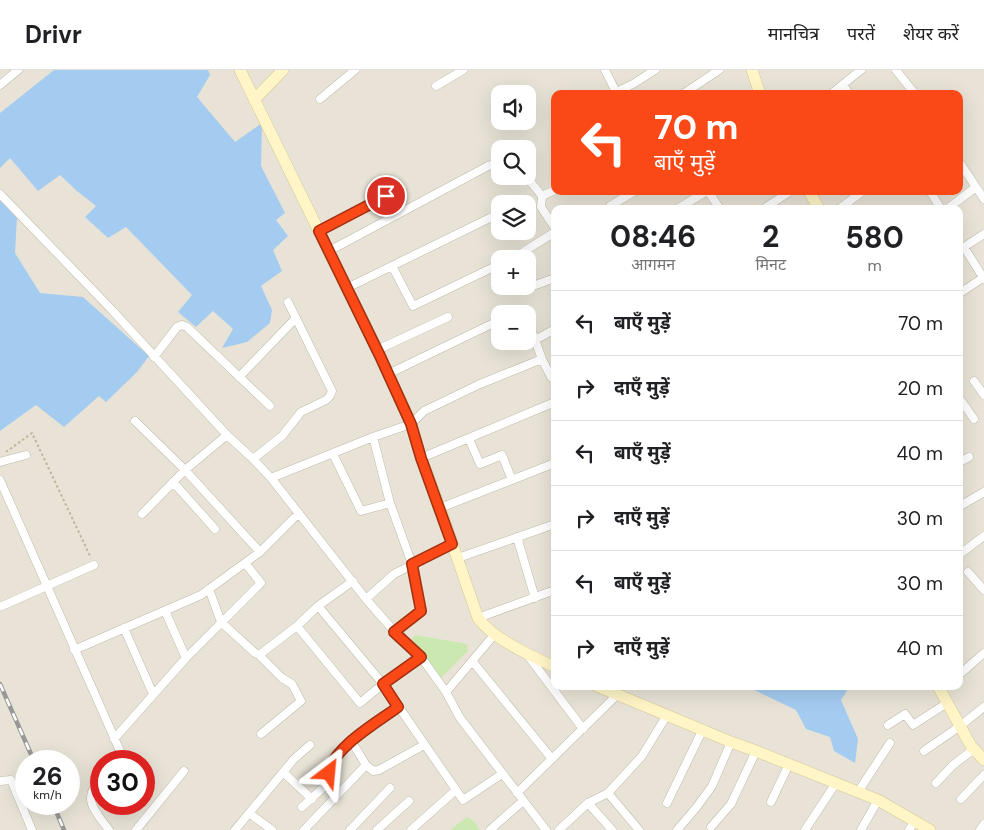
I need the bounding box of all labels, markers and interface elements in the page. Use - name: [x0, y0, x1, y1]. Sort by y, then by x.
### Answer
- text: Drivr: [25, 19, 82, 50]
- text: मानचित्र: [768, 22, 819, 46]
- text: परतें: [847, 22, 875, 46]
- text: शेयर करें: [903, 22, 959, 46]
- map controls: [491, 85, 536, 350]
- button: sound: [491, 85, 536, 130]
- text: 70 m: [654, 104, 738, 150]
- icon: left: [571, 110, 636, 175]
- button: search: [491, 140, 536, 185]
- text: बाएँ मुड़ें: [654, 148, 715, 177]
- pin: [365, 175, 407, 217]
- icon: arrive: [372, 182, 400, 210]
- button: layers: [491, 195, 536, 240]
- text: 08:46: [610, 217, 696, 256]
- text: 2: [762, 217, 779, 256]
- text: 580: [845, 218, 904, 257]
- button: +: [491, 250, 536, 295]
- text: आगमन: [631, 254, 675, 275]
- text: मिनट: [755, 254, 786, 275]
- text: m: [867, 255, 882, 276]
- button: −: [491, 305, 536, 350]
- icon: left: [571, 309, 599, 337]
- text: बाएँ मुड़ें: [614, 310, 671, 335]
- text: 70 m: [898, 311, 943, 336]
- icon: right: [571, 374, 599, 402]
- text: दाएँ मुड़ें: [614, 375, 669, 400]
- text: 20 m: [897, 376, 943, 401]
- icon: left: [571, 439, 599, 467]
- text: बाएँ मुड़ें: [614, 440, 671, 465]
- text: 40 m: [896, 441, 943, 466]
- icon: right: [571, 504, 599, 532]
- text: दाएँ मुड़ें: [614, 505, 669, 530]
- text: 30 m: [897, 506, 943, 531]
- icon: left: [571, 569, 599, 597]
- text: बाएँ मुड़ें: [614, 570, 671, 595]
- text: 30 m: [897, 571, 943, 596]
- icon: right: [571, 634, 599, 662]
- text: दाएँ मुड़ें: [614, 635, 669, 660]
- text: 40 m: [896, 636, 943, 661]
- position arrow: [302, 746, 354, 798]
- speed limit sign: 30: [90, 750, 155, 815]
- text: 26: [32, 760, 63, 793]
- text: km/h: [33, 787, 62, 803]

